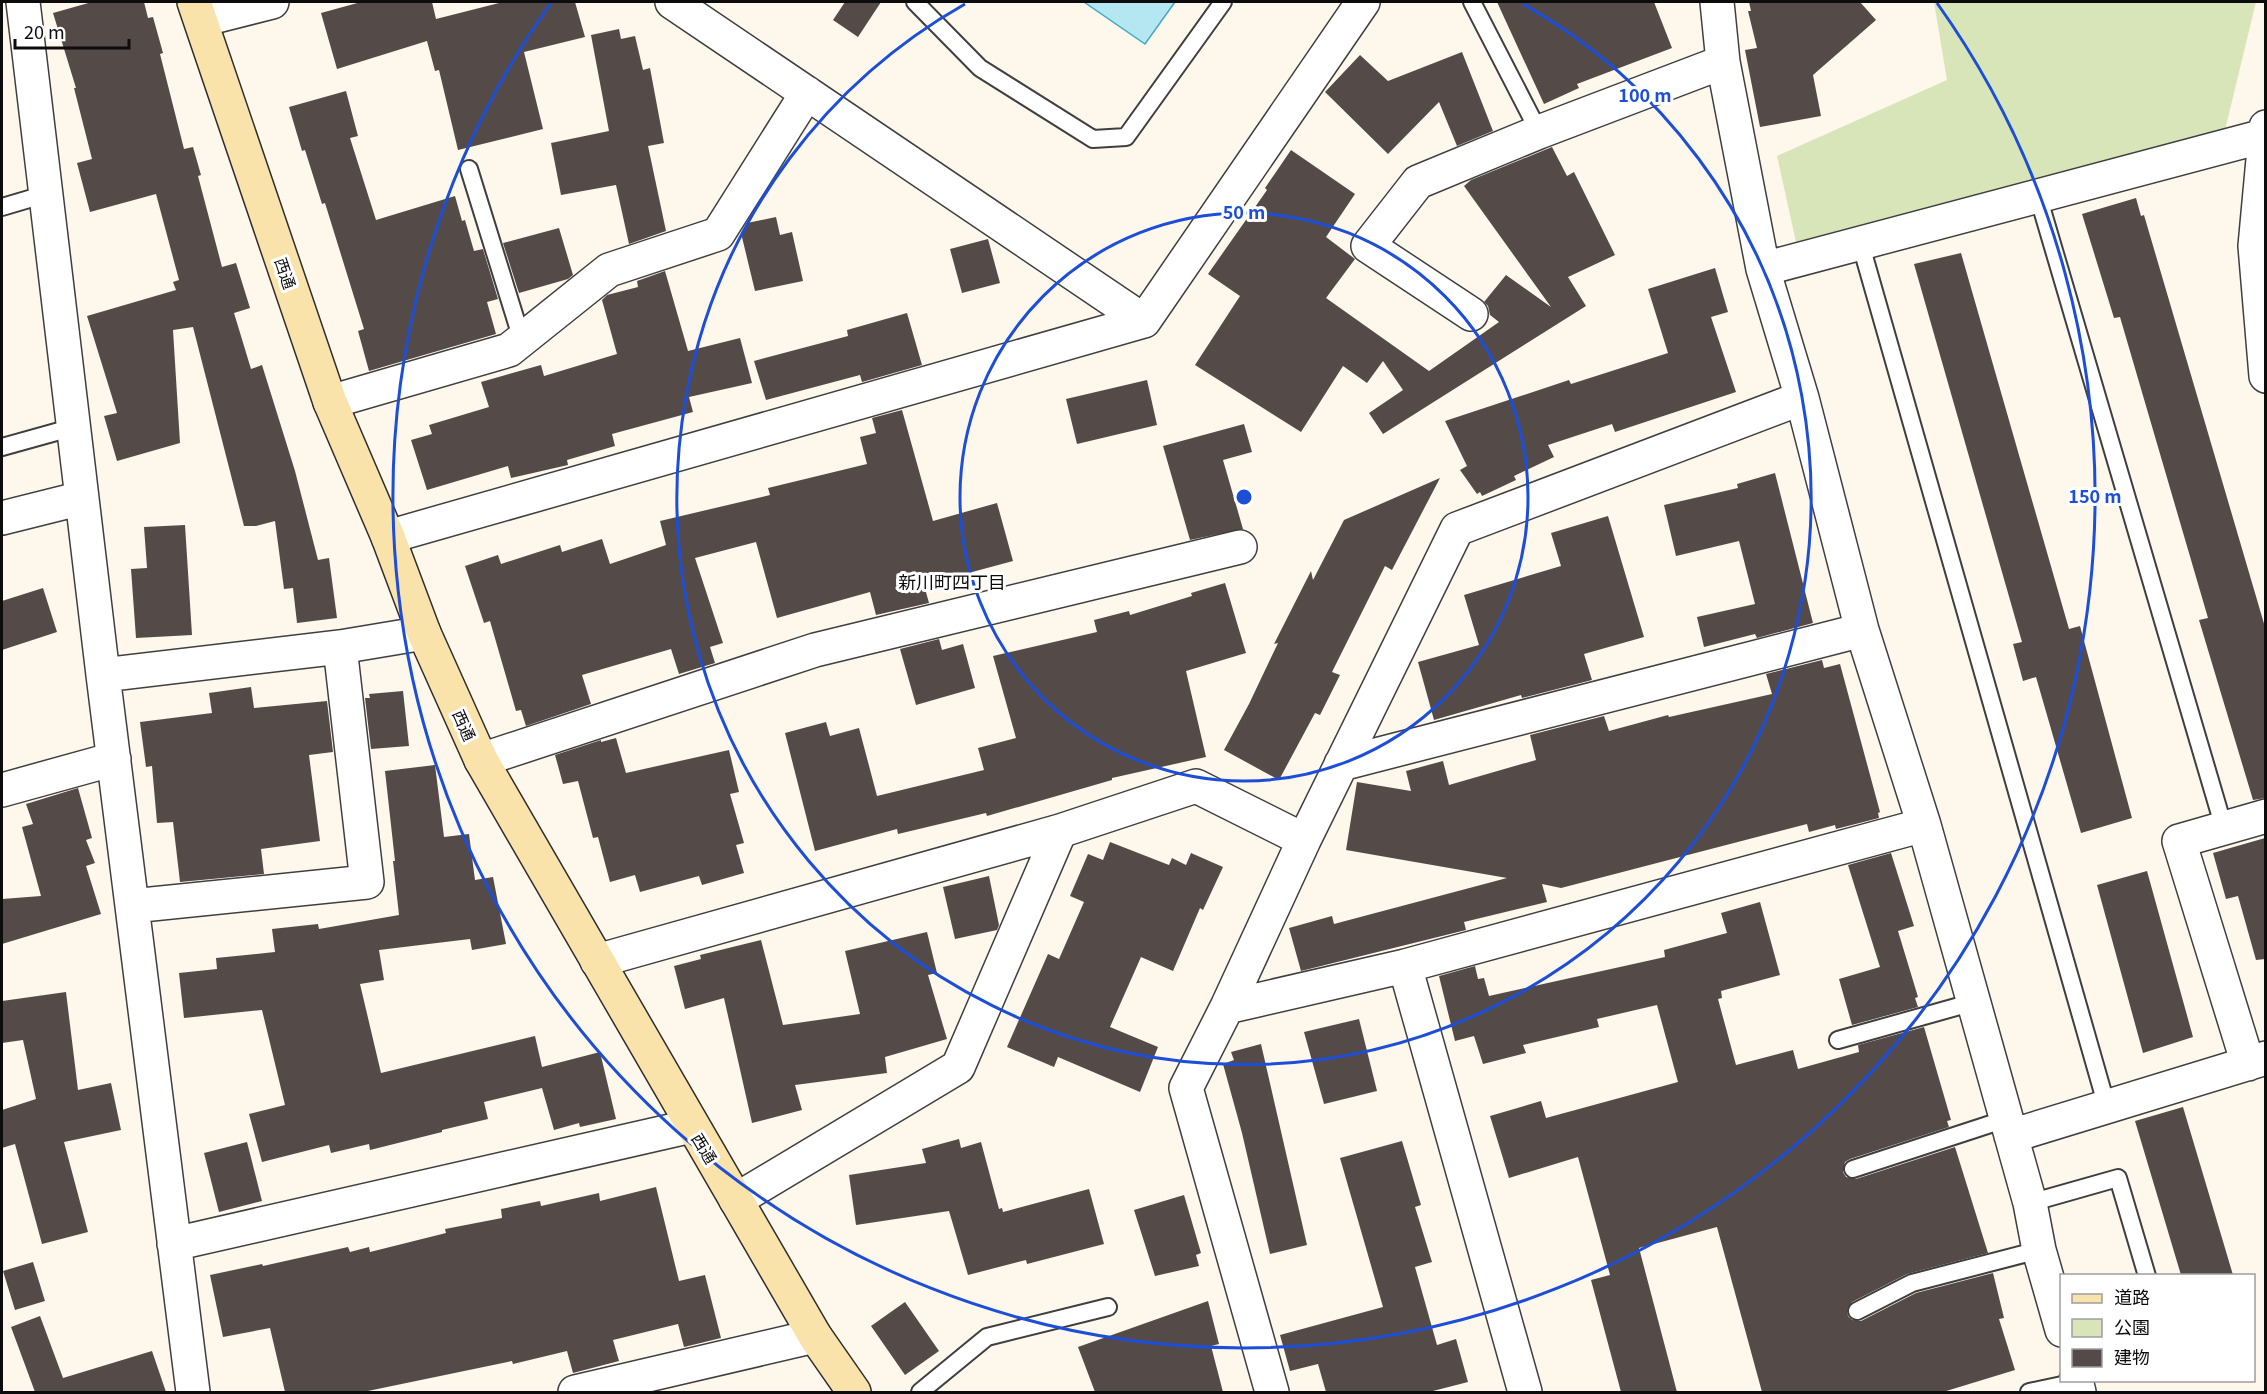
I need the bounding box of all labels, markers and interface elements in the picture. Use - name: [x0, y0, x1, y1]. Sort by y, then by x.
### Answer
- scale bar: [15, 12, 129, 50]
- text: 20 m: [24, 18, 65, 44]
- text: 100 m: [1618, 81, 1672, 107]
- text: 50 m: [1223, 198, 1265, 224]
- street label: 西通: [269, 254, 303, 292]
- text: 150 m: [2068, 482, 2122, 508]
- centre of rings: [1234, 487, 1254, 507]
- district label: 新川町四丁目: [898, 568, 1006, 594]
- street label: 西通: [448, 705, 482, 745]
- street label: 西通: [686, 1128, 724, 1168]
- legend: [2060, 1274, 2255, 1382]
- text: 道路: [2114, 1283, 2150, 1309]
- text: 公園: [2114, 1313, 2150, 1339]
- text: 建物: [2114, 1343, 2150, 1369]

